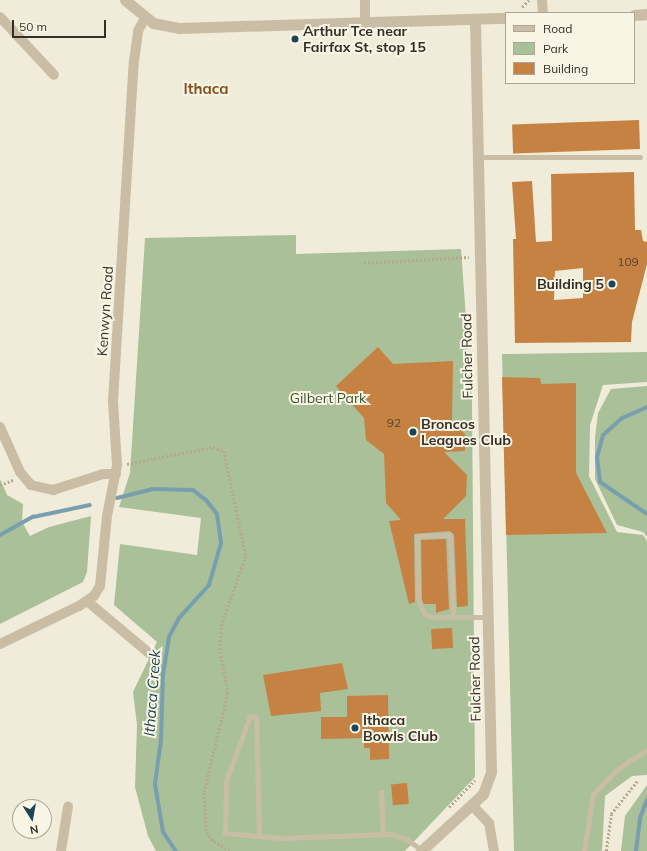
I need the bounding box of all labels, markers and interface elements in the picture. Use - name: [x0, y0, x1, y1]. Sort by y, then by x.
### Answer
- scale bar: [14, 12, 108, 38]
- legend: [505, 12, 635, 84]
- text: 50 m: [19, 19, 47, 34]
- text: Road: [543, 21, 572, 36]
- place label: Arthur Tce near Fairfax St, stop 15: [303, 23, 426, 56]
- marker: Arthur Tce near Fairfax St, stop 15: [290, 34, 300, 44]
- text: Park: [543, 41, 568, 56]
- text: Building: [543, 61, 588, 76]
- district label: Ithaca: [183, 80, 229, 98]
- house number: 109: [617, 255, 639, 269]
- street label: Kenwyn Road: [93, 265, 117, 357]
- place label: Building 5: [537, 276, 604, 292]
- marker: Building 5: [607, 279, 617, 289]
- street label: Fulcher Road: [458, 313, 476, 399]
- park label: Gilbert Park: [290, 390, 366, 406]
- house number: 92: [387, 416, 401, 430]
- place label: Broncos Leagues Club: [421, 416, 511, 448]
- marker: Broncos Leagues Club: [408, 427, 418, 437]
- street label: Fulcher Road: [466, 636, 484, 722]
- water label: Ithaca Creek: [140, 649, 164, 737]
- place label: Ithaca Bowls Club: [363, 712, 438, 744]
- marker: Ithaca Bowls Club: [350, 723, 360, 733]
- north arrow: [12, 799, 52, 839]
- text: N: [29, 822, 40, 837]

